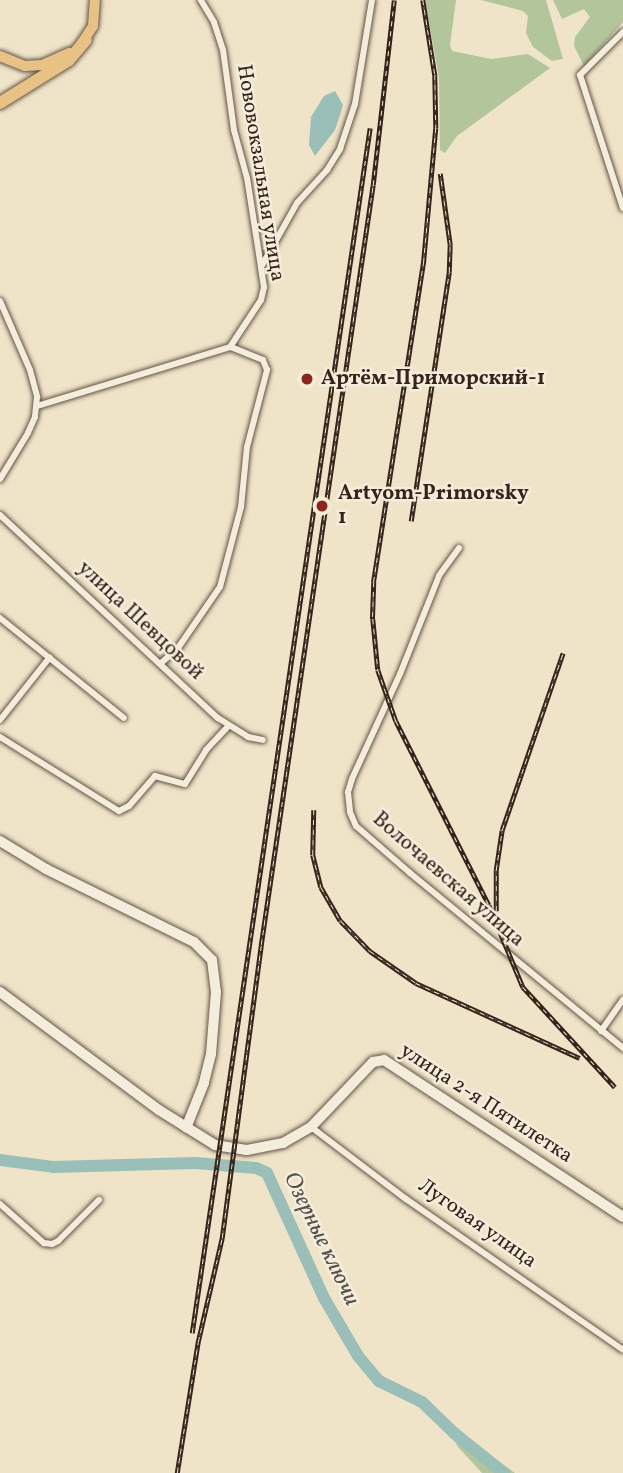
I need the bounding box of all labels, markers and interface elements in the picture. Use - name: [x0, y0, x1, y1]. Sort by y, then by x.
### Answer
- street label: Нововокзальная улица: [230, 62, 290, 284]
- place label: Артём-Приморский-1: [321, 366, 545, 392]
- marker: Артём-Приморский-1: [299, 371, 315, 387]
- place label: Artyom-Primorsky 1: [338, 481, 529, 531]
- marker: Artyom-Primorsky 1: [312, 496, 332, 516]
- street label: улица Шевцовой: [72, 556, 208, 686]
- street label: Волочаевская улица: [367, 807, 529, 953]
- street label: улица 2-я Пятилетка: [395, 1039, 577, 1169]
- water label: Озерные ключи: [277, 1168, 365, 1310]
- street label: Луговая улица: [413, 1174, 541, 1274]

